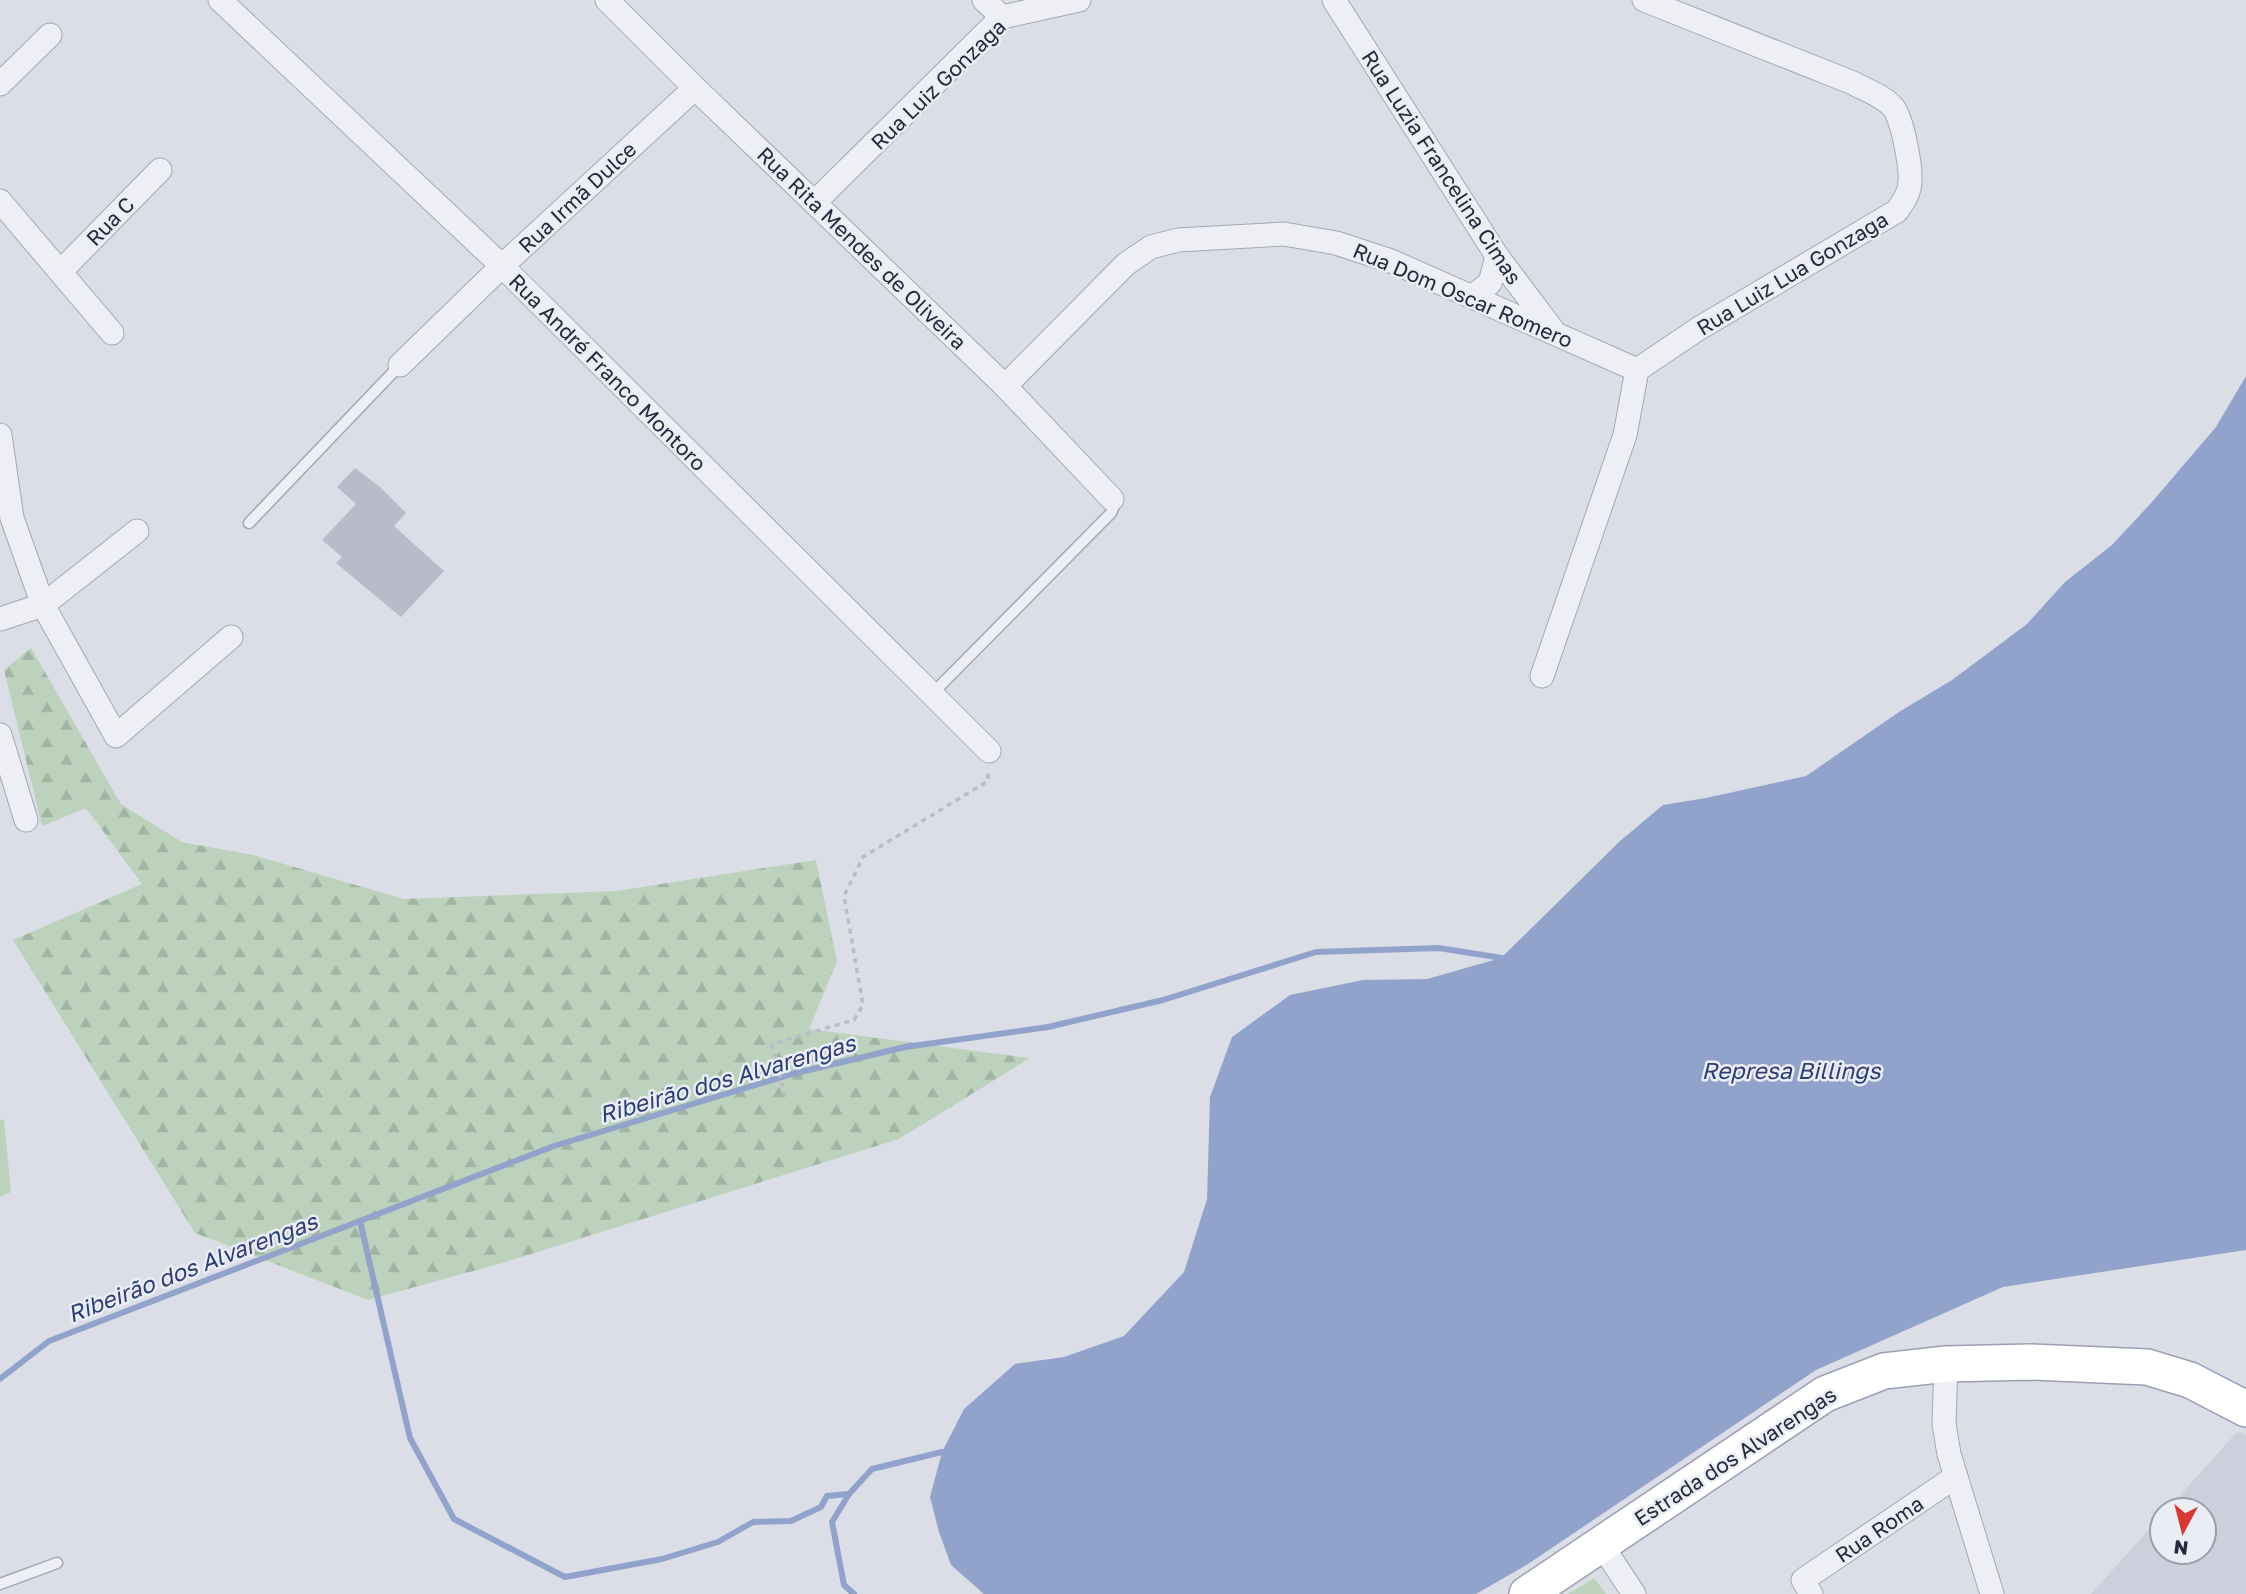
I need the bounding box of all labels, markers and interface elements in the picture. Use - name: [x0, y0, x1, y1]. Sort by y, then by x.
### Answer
- street label: Rua Luiz Gonzaga: [865, 13, 1011, 155]
- street label: Rua Luzia Francelina Cimas: [1356, 45, 1528, 289]
- street label: Rua Irmã Dulce: [513, 136, 641, 258]
- street label: Rua Rita Mendes de Oliveira: [752, 141, 972, 355]
- street label: Rua C: [81, 191, 139, 251]
- street label: Rua Luiz Lua Gonzaga: [1692, 206, 1892, 340]
- street label: Rua Dom Oscar Romero: [1349, 237, 1577, 353]
- street label: Rua André Franco Montoro: [504, 268, 712, 476]
- water label: Ribeirão dos Alvarengas: [596, 1028, 859, 1128]
- water label: Represa Billings: [1702, 1056, 1881, 1084]
- water label: Ribeirão dos Alvarengas: [63, 1206, 322, 1328]
- street label: Estrada dos Alvarengas: [1629, 1381, 1841, 1531]
- street label: Rua Roma: [1830, 1490, 1928, 1568]
- north arrow: [2148, 1496, 2218, 1566]
- text: N: [2172, 1536, 2189, 1561]

